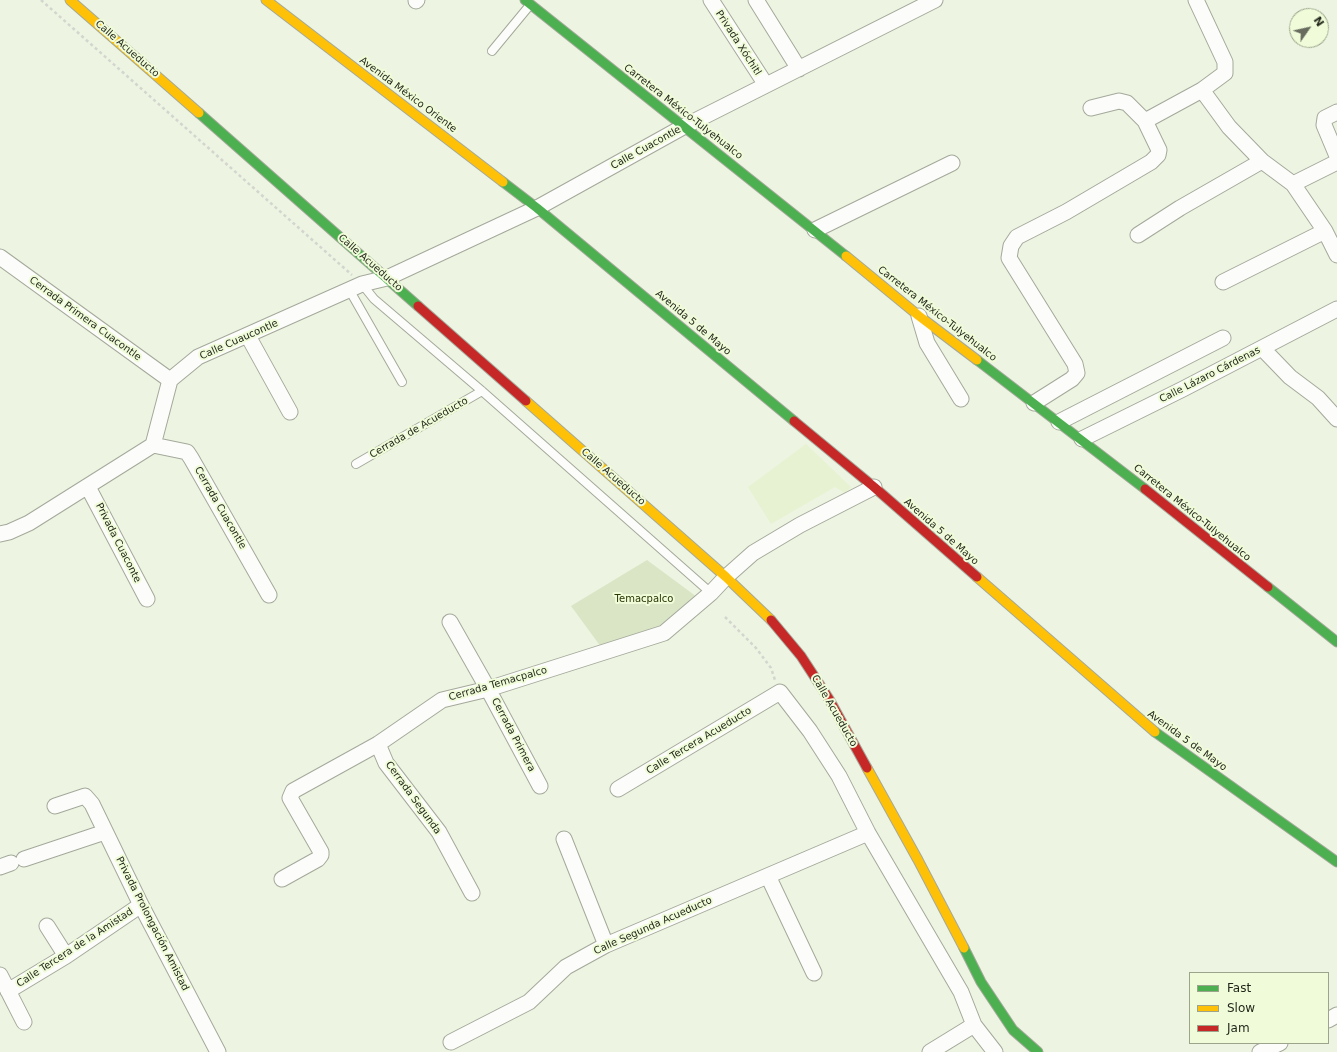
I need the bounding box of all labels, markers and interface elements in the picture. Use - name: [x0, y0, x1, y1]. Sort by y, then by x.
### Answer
- street label: Privada Xóchitl: [713, 8, 763, 78]
- north arrow: [1289, 8, 1329, 48]
- text: N: [1311, 14, 1327, 29]
- street label: Calle Acueducto: [93, 18, 161, 80]
- street label: Avenida México Oriente: [357, 55, 459, 135]
- street label: Carretera México-Tulyehualco: [621, 62, 745, 162]
- street label: Calle Cuacontle: [609, 124, 683, 172]
- street label: Calle Acueducto: [336, 232, 404, 294]
- street label: Carretera México-Tulyehualco: [875, 264, 999, 364]
- street label: Cerrada Primera Cuacontle: [27, 274, 143, 364]
- street label: Avenida 5 de Mayo: [653, 288, 733, 358]
- street label: Calle Cuaucontle: [198, 317, 280, 363]
- street label: Calle Lázaro Cárdenas: [1158, 344, 1262, 406]
- street label: Cerrada de Acueducto: [368, 395, 470, 461]
- street label: Calle Acueducto: [579, 446, 647, 508]
- street label: Carretera México-Tulyehualco: [1131, 462, 1253, 564]
- street label: Cerrada Cuacontle: [191, 465, 249, 551]
- street label: Avenida 5 de Mayo: [901, 496, 981, 568]
- street label: Privada Cuaconte: [93, 501, 143, 585]
- park label: Temacpalco: [615, 593, 673, 605]
- street label: Cerrada Temacpalco: [447, 664, 549, 704]
- street label: Calle Acueducto: [809, 673, 859, 749]
- street label: Cerrada Primera: [488, 696, 538, 774]
- street label: Calle Tercera Acueducto: [644, 705, 754, 777]
- street label: Avenida 5 de Mayo: [1145, 708, 1229, 774]
- street label: Cerrada Segunda: [383, 759, 443, 837]
- street label: Privada Prolongación Amistad: [113, 855, 191, 993]
- street label: Calle Segunda Acueducto: [592, 894, 714, 958]
- street label: Calle Tercera de la Amistad: [15, 906, 135, 990]
- legend: [1189, 972, 1329, 1044]
- text: Fast: [1227, 981, 1251, 995]
- text: Slow: [1227, 1001, 1255, 1015]
- text: Jam: [1227, 1021, 1250, 1035]

